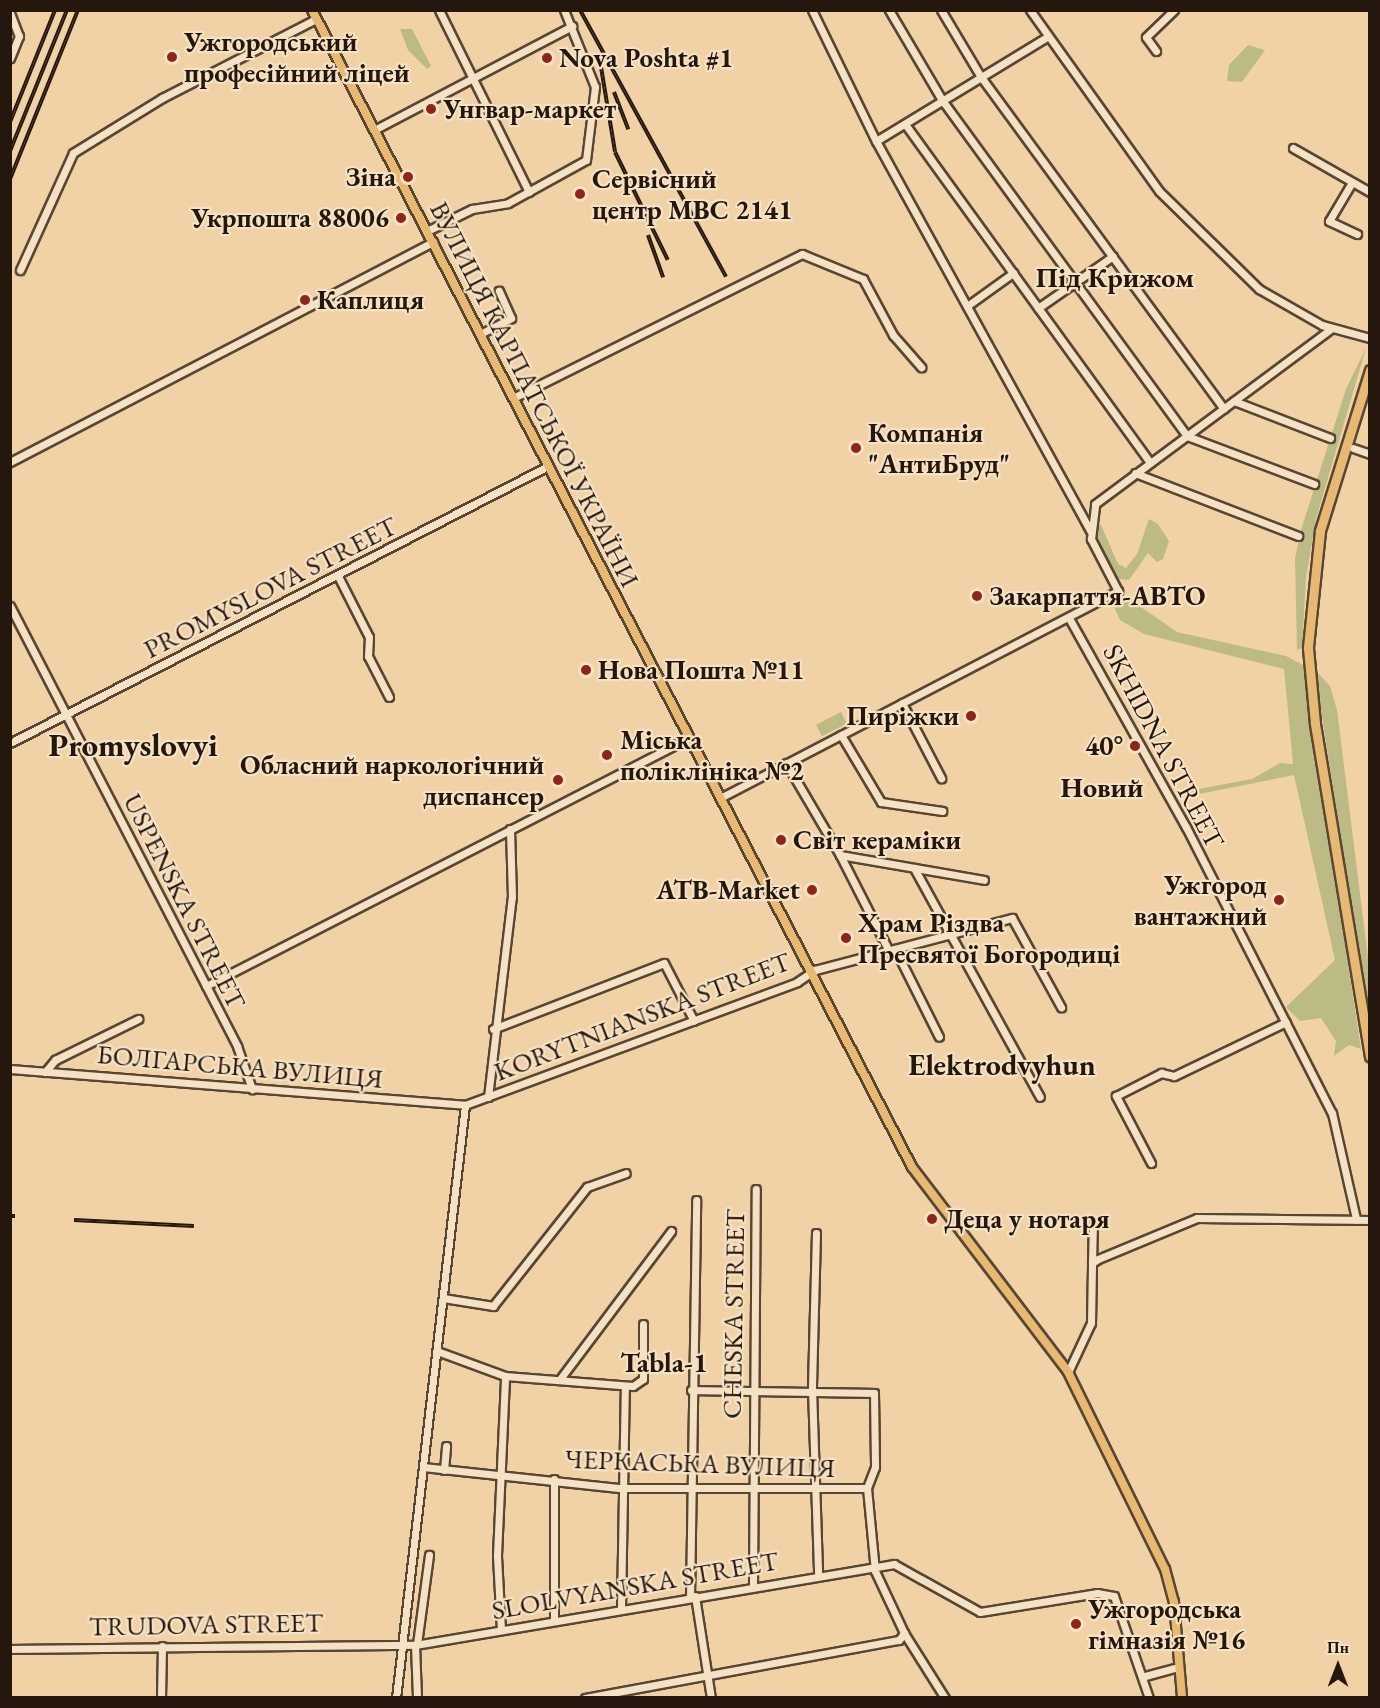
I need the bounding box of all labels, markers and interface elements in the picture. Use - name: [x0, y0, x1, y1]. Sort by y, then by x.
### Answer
- place label: Ужгородський професійний ліцей: [184, 25, 410, 88]
- place label: Nova Poshta #1: [559, 42, 733, 74]
- marker: Ужгородський професійний ліцей: [165, 50, 179, 64]
- marker: Nova Poshta #1: [540, 51, 554, 65]
- place label: Унгвар-маркет: [443, 93, 616, 125]
- marker: Унгвар-маркет: [424, 102, 438, 116]
- place label: Зіна: [346, 161, 396, 193]
- place label: Сервісний центр МВС 2141: [592, 162, 792, 225]
- marker: Зіна: [401, 170, 415, 184]
- marker: Сервісний центр МВС 2141: [573, 187, 587, 201]
- street label: ВУЛИЦЯ КАРПАТСЬКОЇ УКРАЇНИ: [423, 196, 647, 592]
- place label: Укрпошта 88006: [191, 202, 389, 234]
- marker: Укрпошта 88006: [394, 211, 408, 225]
- district label: Під Крижом: [1036, 260, 1194, 294]
- place label: Каплиця: [317, 284, 424, 316]
- marker: Каплиця: [298, 293, 312, 307]
- place label: Компанія "АнтиБруд": [868, 416, 1010, 479]
- marker: Компанія "АнтиБруд": [849, 441, 863, 455]
- street label: PROMYSLOVA STREET: [138, 509, 402, 665]
- place label: Закарпаття-АВТО: [989, 580, 1205, 612]
- marker: Закарпаття-АВТО: [970, 589, 984, 603]
- street label: SKHIDNA STREET: [1097, 639, 1231, 853]
- place label: Нова Пошта №11: [598, 654, 805, 686]
- marker: Нова Пошта №11: [579, 663, 593, 677]
- place label: Пиріжки: [847, 700, 959, 732]
- marker: Пиріжки: [964, 709, 978, 723]
- place label: Міська поліклініка №2: [620, 723, 804, 786]
- district label: Promyslovyi: [48, 725, 218, 765]
- place label: 40°: [1085, 730, 1123, 762]
- marker: 40°: [1128, 739, 1142, 753]
- marker: Міська поліклініка №2: [598, 746, 616, 764]
- place label: Обласний наркологічний диспансер: [240, 748, 544, 811]
- district label: Новий: [1061, 770, 1143, 804]
- marker: Обласний наркологічний диспансер: [549, 771, 567, 789]
- street label: USPENSKA STREET: [117, 788, 253, 1014]
- place label: Світ кераміки: [793, 824, 961, 856]
- marker: Світ кераміки: [774, 833, 788, 847]
- place label: Ужгород вантажний: [1134, 868, 1267, 931]
- place label: ATB-Market: [656, 874, 800, 906]
- marker: ATB-Market: [805, 883, 819, 897]
- marker: Ужгород вантажний: [1272, 893, 1286, 907]
- place label: Храм Різдва Пресвятої Богородиці: [858, 906, 1120, 969]
- marker: Храм Різдва Пресвятої Богородиці: [839, 931, 853, 945]
- street label: KORYTNIANSKA STREET: [489, 944, 795, 1088]
- street label: БОЛГАРСЬКА ВУЛИЦЯ: [96, 1037, 384, 1095]
- district label: Elektrodvyhun: [908, 1047, 1096, 1083]
- place label: Деца у нотаря: [944, 1203, 1110, 1235]
- street label: CHESKA STREET: [715, 1209, 751, 1419]
- marker: Деца у нотаря: [925, 1212, 939, 1226]
- district label: Tabla-1: [620, 1345, 708, 1379]
- street label: ЧЕРКАСЬКА ВУЛИЦЯ: [564, 1442, 836, 1484]
- street label: SLOLVYANSKA STREET: [489, 1544, 781, 1626]
- place label: Ужгородська гімназія №16: [1088, 1592, 1245, 1655]
- street label: TRUDOVA STREET: [89, 1606, 323, 1642]
- marker: Ужгородська гімназія №16: [1069, 1617, 1083, 1631]
- north arrow: [1308, 1636, 1368, 1696]
- text: Пн: [1327, 1637, 1349, 1658]

